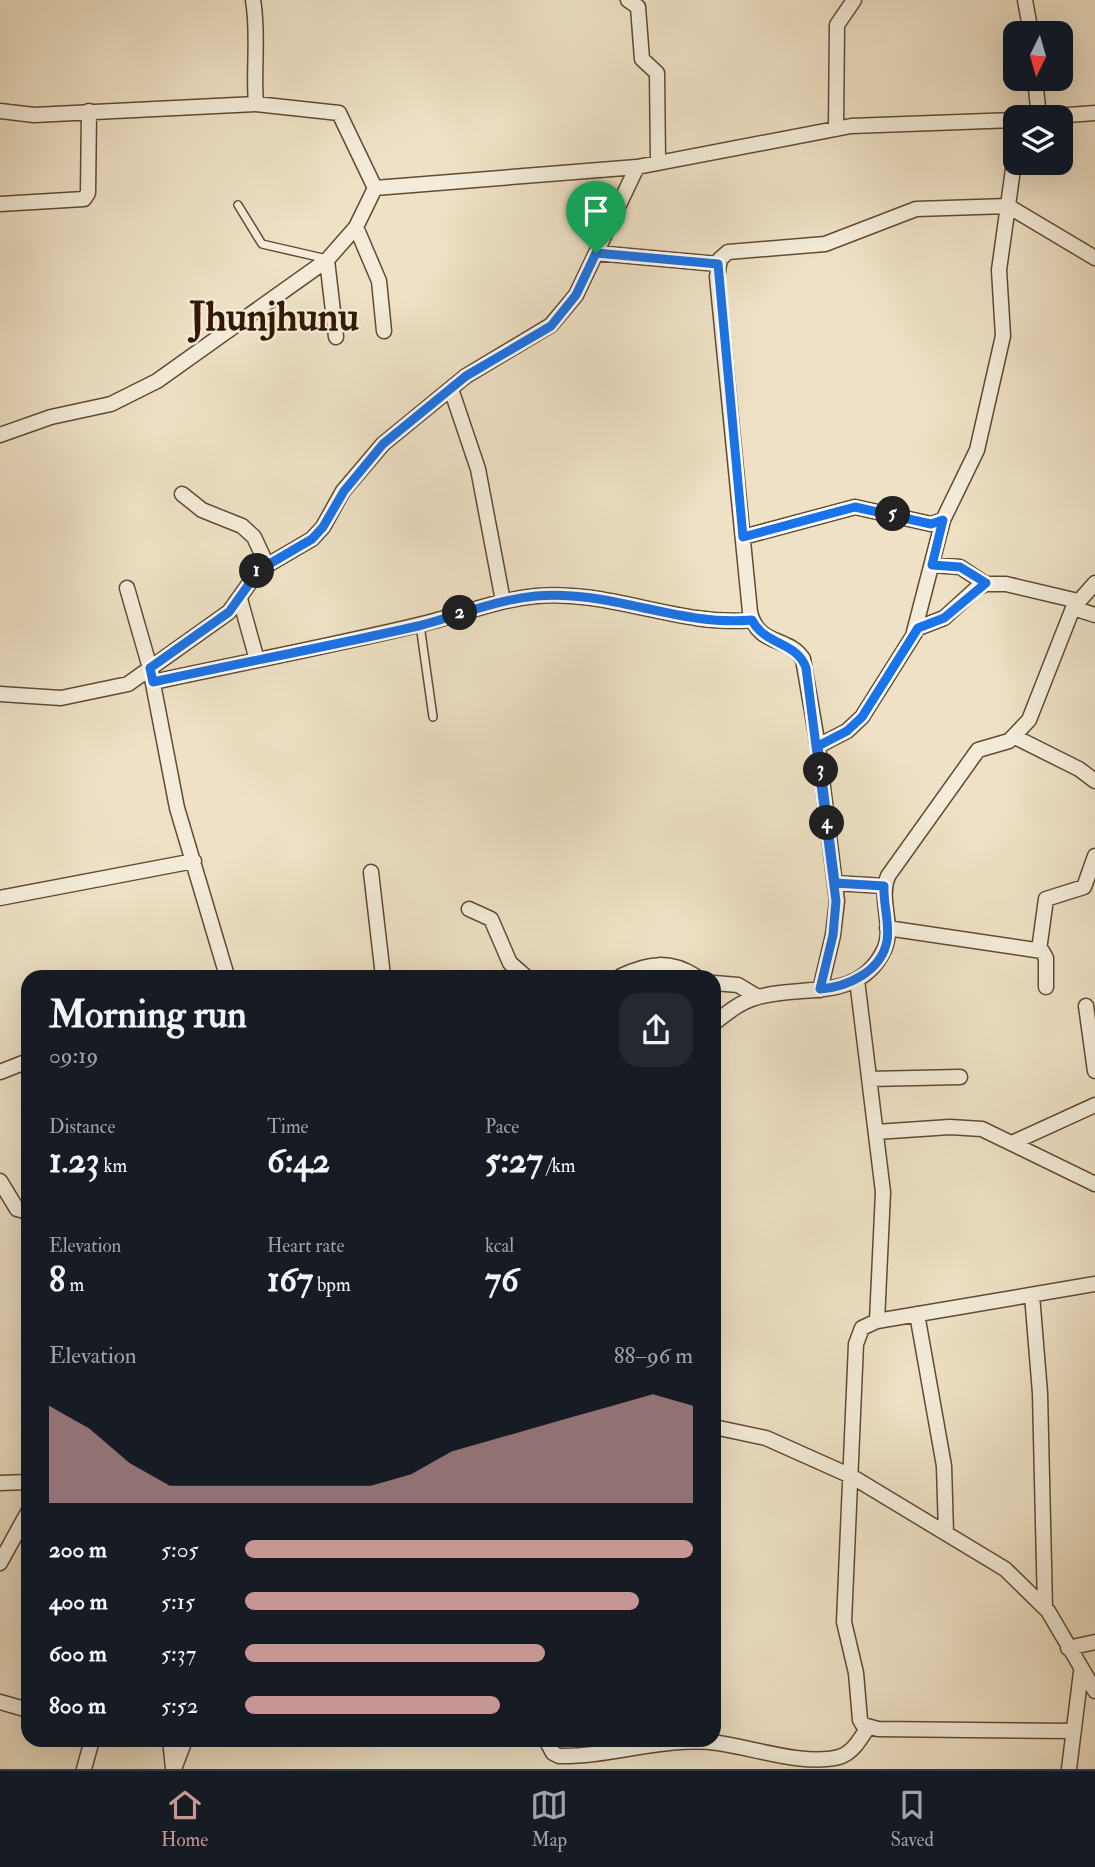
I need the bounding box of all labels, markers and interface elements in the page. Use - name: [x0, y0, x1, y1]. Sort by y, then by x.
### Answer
- north arrow: [1003, 21, 1073, 91]
- map controls: [1003, 21, 1073, 175]
- button: layers: [1003, 105, 1073, 175]
- pin: [566, 181, 626, 253]
- icon: arrive: [577, 192, 615, 230]
- district label: Jhunjhunu: [187, 292, 359, 343]
- pin: 5: [876, 496, 910, 532]
- text: 5: [888, 501, 897, 525]
- pin: 1: [240, 554, 274, 588]
- text: 1: [253, 558, 260, 582]
- pin: 2: [442, 596, 477, 630]
- text: 2: [455, 600, 464, 624]
- pin: 3: [804, 752, 838, 788]
- text: 3: [817, 757, 824, 781]
- pin: 4: [810, 806, 844, 840]
- text: 4: [821, 810, 832, 834]
- text: Morning run: [49, 991, 247, 1039]
- button: share: [619, 993, 693, 1067]
- text: 09:19: [49, 1041, 98, 1070]
- text: Distance: [49, 1115, 115, 1139]
- text: Time: [267, 1115, 309, 1139]
- text: Pace: [485, 1115, 519, 1139]
- text: 1.23: [49, 1139, 99, 1183]
- text: 6:42: [267, 1139, 330, 1183]
- text: 5:27: [485, 1139, 543, 1183]
- text: km: [99, 1154, 127, 1178]
- text: /km: [543, 1154, 575, 1178]
- text: Elevation: [49, 1234, 121, 1258]
- text: Heart rate: [267, 1234, 344, 1258]
- text: kcal: [485, 1234, 514, 1258]
- text: 8: [49, 1258, 65, 1302]
- text: 167: [267, 1258, 313, 1302]
- text: 76: [485, 1258, 519, 1302]
- text: m: [65, 1273, 84, 1297]
- text: bpm: [313, 1273, 351, 1297]
- text: Elevation: [49, 1341, 137, 1370]
- text: 88–96 m: [614, 1341, 693, 1370]
- text: 200 m: [49, 1535, 107, 1564]
- text: 5:05: [161, 1535, 199, 1564]
- text: 400 m: [49, 1587, 108, 1616]
- text: 5:15: [161, 1587, 195, 1616]
- text: 600 m: [49, 1639, 107, 1668]
- text: 5:37: [161, 1639, 196, 1668]
- text: 800 m: [49, 1691, 106, 1720]
- text: 5:52: [161, 1691, 198, 1720]
- tab: Home: [161, 1786, 208, 1852]
- tab: Map: [530, 1786, 568, 1852]
- tab: Saved: [890, 1786, 934, 1852]

